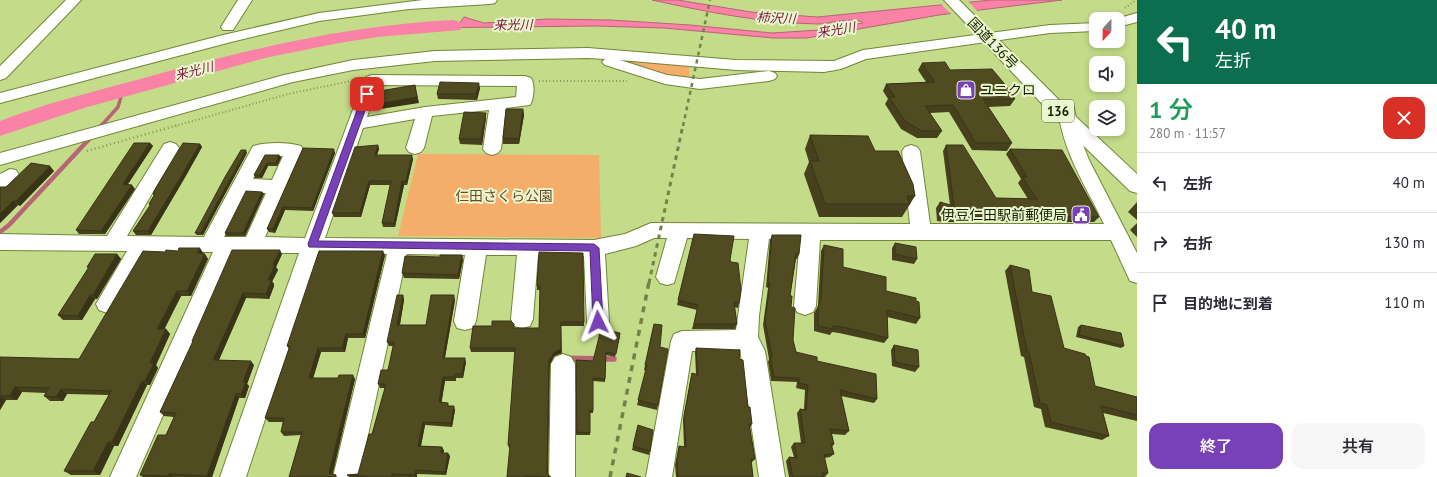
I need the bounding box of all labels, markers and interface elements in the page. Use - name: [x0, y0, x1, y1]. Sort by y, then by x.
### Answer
- water label: 柿沢川: [756, 8, 798, 28]
- text: 40 m: [1215, 10, 1276, 47]
- north arrow: [1089, 12, 1125, 48]
- map controls: [1089, 12, 1125, 136]
- street label: 国道136号: [964, 13, 1022, 73]
- water label: 来光川: [493, 16, 535, 34]
- icon: left: [1149, 16, 1201, 68]
- water label: 来光川: [815, 18, 859, 41]
- text: 左折: [1215, 49, 1251, 72]
- button: sound: [1089, 56, 1125, 92]
- water label: 来光川: [173, 58, 217, 84]
- pin: [350, 77, 384, 111]
- shop icon: ユニクロ: [955, 79, 977, 101]
- place label: ユニクロ: [980, 81, 1036, 99]
- icon: arrive: [356, 83, 378, 105]
- text: 1 分: [1149, 94, 1193, 125]
- button: close: [1383, 97, 1425, 139]
- road number: 136: [1042, 100, 1074, 122]
- button: layers: [1089, 100, 1125, 136]
- text: 280 m · 11:57: [1149, 125, 1226, 142]
- icon: left: [1149, 172, 1171, 194]
- text: 40 m: [1392, 173, 1425, 192]
- text: 左折: [1183, 174, 1213, 193]
- park label: 仁田さくら公園: [455, 187, 553, 205]
- public building icon: 伊豆仁田駅前郵便局: [1070, 204, 1092, 226]
- place label: 伊豆仁田駅前郵便局: [941, 206, 1067, 224]
- icon: right: [1149, 232, 1171, 254]
- text: 130 m: [1384, 233, 1425, 252]
- text: 右折: [1183, 234, 1213, 253]
- icon: arrive: [1149, 292, 1171, 314]
- text: 110 m: [1384, 293, 1425, 312]
- text: 目的地に到着: [1183, 294, 1273, 313]
- position arrow: [577, 301, 619, 343]
- button: 終了: [1149, 423, 1283, 469]
- button: 共有: [1291, 423, 1425, 469]

